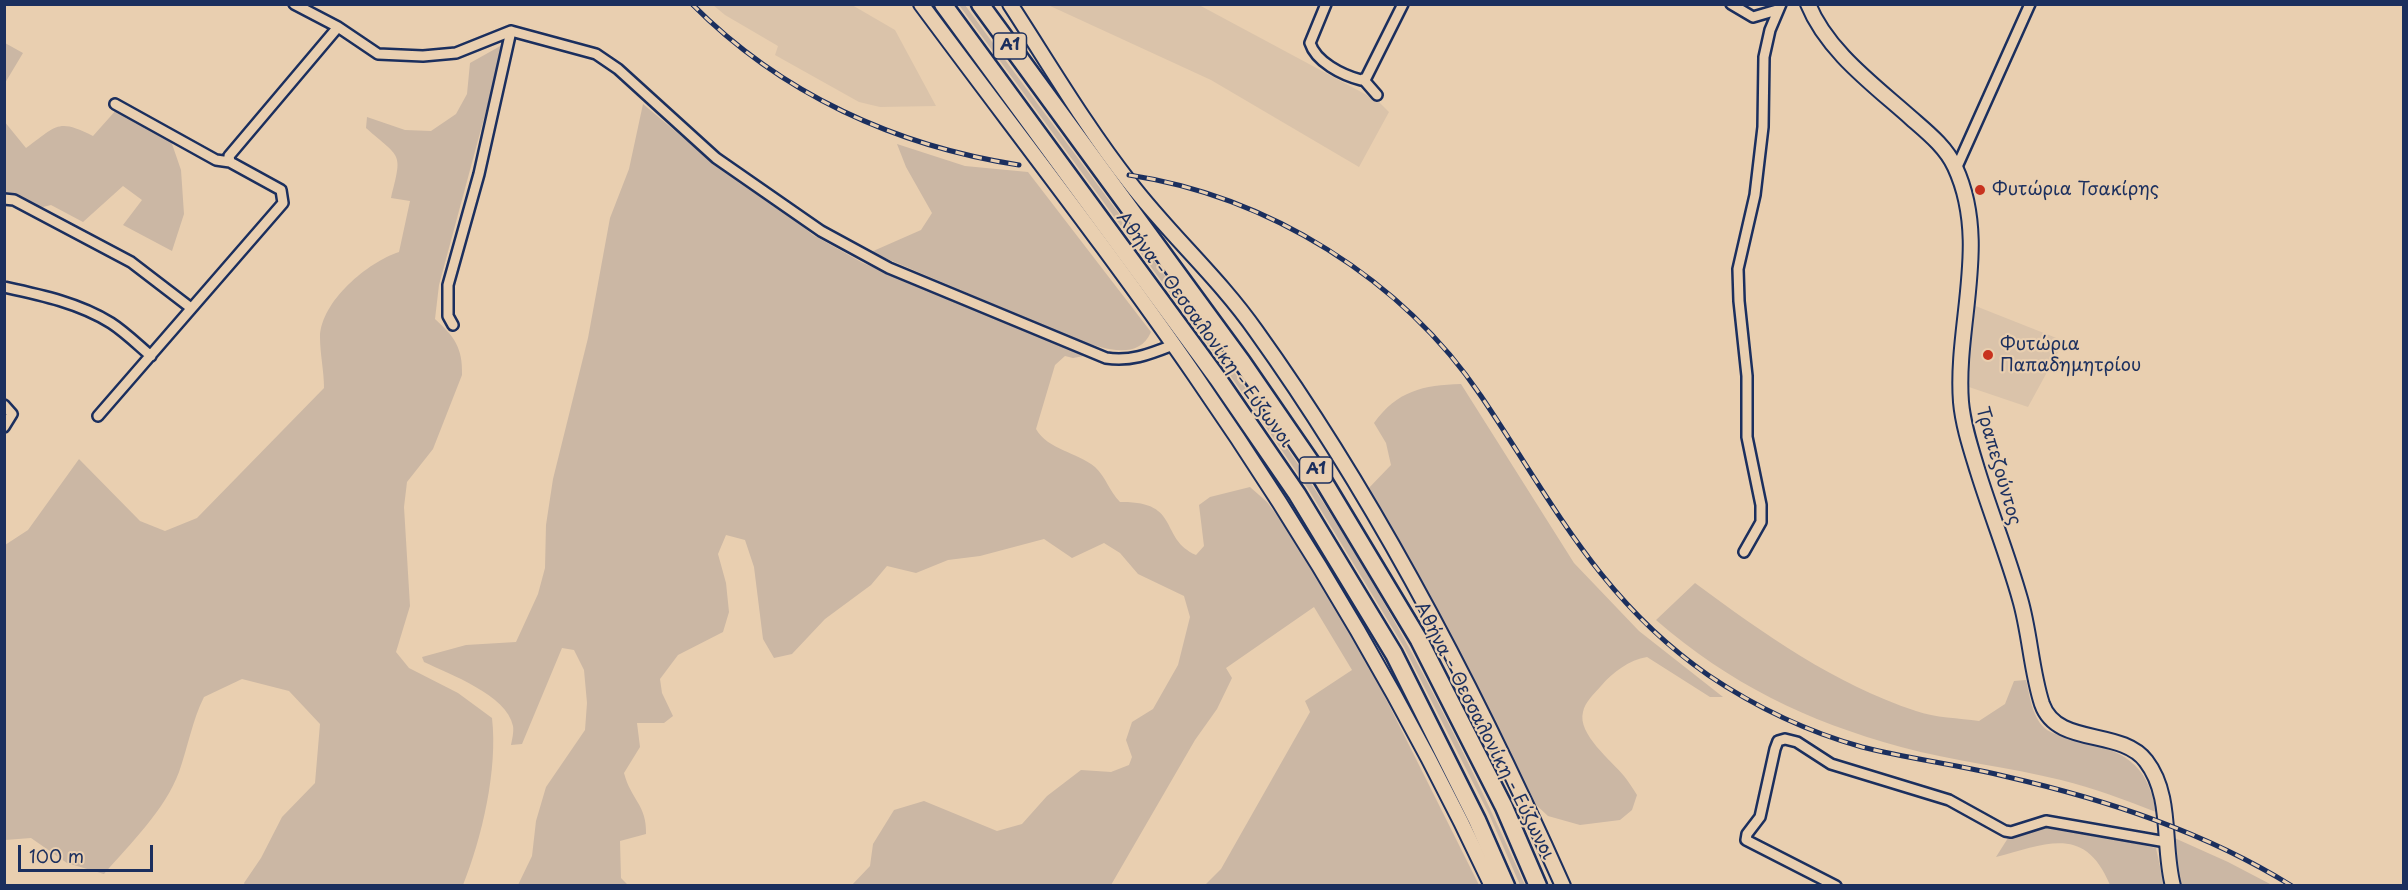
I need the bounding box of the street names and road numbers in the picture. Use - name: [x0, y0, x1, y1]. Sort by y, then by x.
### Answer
- road number: Α1: [994, 33, 1026, 59]
- street label: Αθήνα - Θεσσαλονίκη - Εύζωνοι: [1111, 208, 1297, 452]
- street label: Τραπεζούντος: [1971, 404, 2025, 528]
- road number: Α1: [1300, 457, 1332, 483]
- street label: Αθήνα - Θεσσαλονίκη - Εύζωνοι: [1409, 599, 1559, 863]

